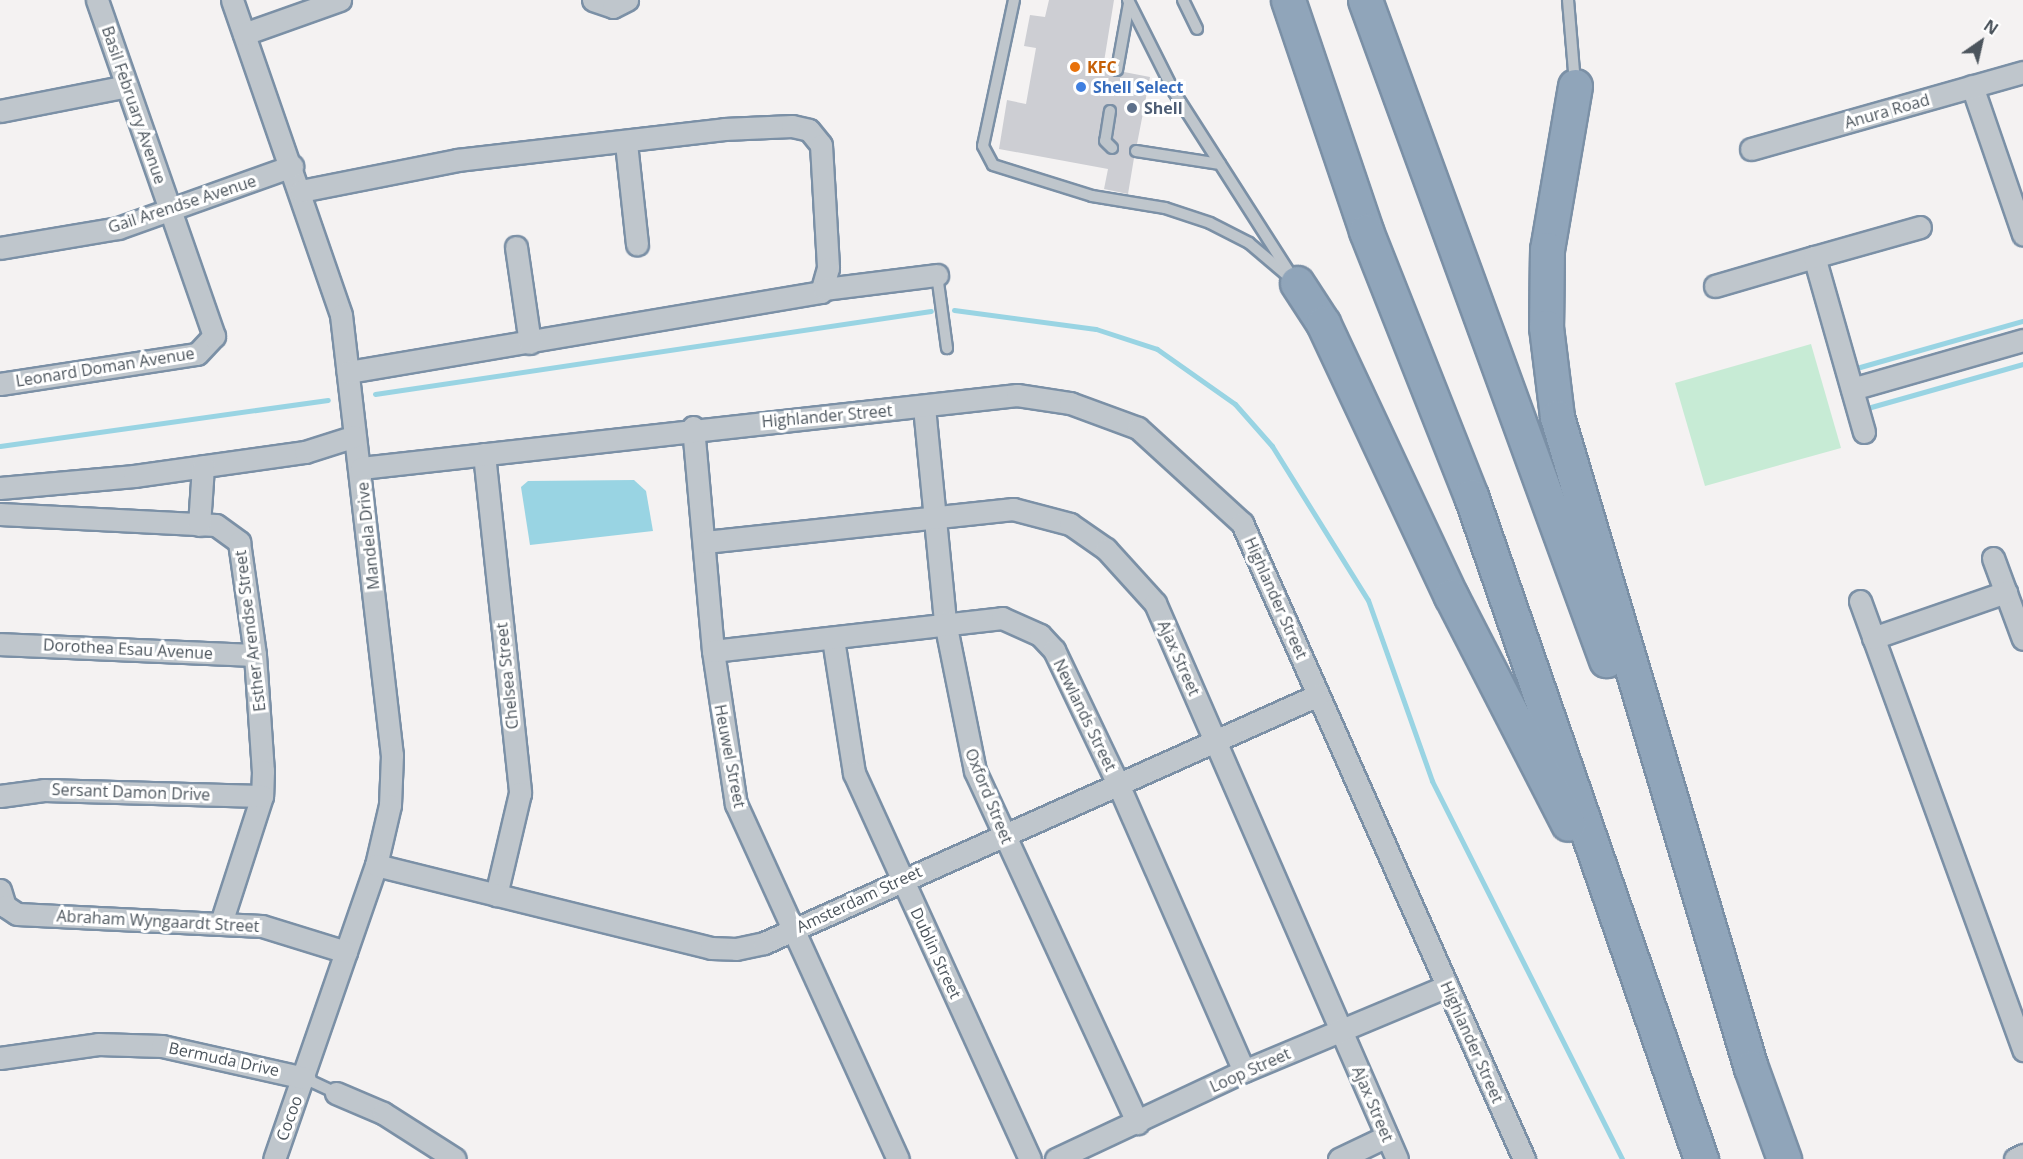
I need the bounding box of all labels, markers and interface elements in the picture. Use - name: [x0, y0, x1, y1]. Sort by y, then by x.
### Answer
- north arrow: [1951, 12, 2011, 72]
- text: N: [1980, 14, 2003, 40]
- street label: Basil February Avenue: [98, 24, 170, 186]
- place label: KFC: [1087, 57, 1117, 77]
- marker: KFC: [1068, 60, 1082, 74]
- place label: Shell Select: [1093, 77, 1183, 97]
- marker: Shell Select: [1074, 80, 1088, 94]
- street label: Anura Road: [1842, 90, 1932, 132]
- place label: Shell: [1144, 98, 1183, 118]
- marker: Shell: [1125, 101, 1139, 115]
- street label: Gail Arendse Avenue: [106, 171, 258, 237]
- street label: Leonard Doman Avenue: [14, 343, 196, 391]
- street label: Highlander Street: [761, 401, 893, 431]
- street label: Mandela Drive: [353, 481, 383, 591]
- street label: Highlander Street: [1241, 534, 1311, 662]
- street label: Esther Arendse Street: [231, 549, 269, 713]
- street label: Ajax Street: [1154, 617, 1204, 699]
- street label: Chelsea Street: [492, 622, 522, 730]
- street label: Dorothea Esau Avenue: [43, 635, 213, 663]
- street label: Newlands Street: [1050, 656, 1120, 774]
- street label: Heuwel Street: [711, 703, 749, 809]
- street label: Oxford Street: [961, 746, 1017, 846]
- street label: Sersant Damon Drive: [51, 780, 211, 804]
- street label: Amsterdam Street: [793, 862, 925, 936]
- street label: Dublin Street: [907, 905, 965, 1001]
- street label: Abraham Wyngaardt Street: [56, 906, 260, 936]
- street label: Highlander Street: [1437, 978, 1507, 1106]
- street label: Bermuda Drive: [167, 1038, 281, 1080]
- street label: Loop Street: [1207, 1044, 1293, 1096]
- street label: Ajax Street: [1348, 1063, 1398, 1145]
- street label: Cocoo: [272, 1093, 306, 1143]

